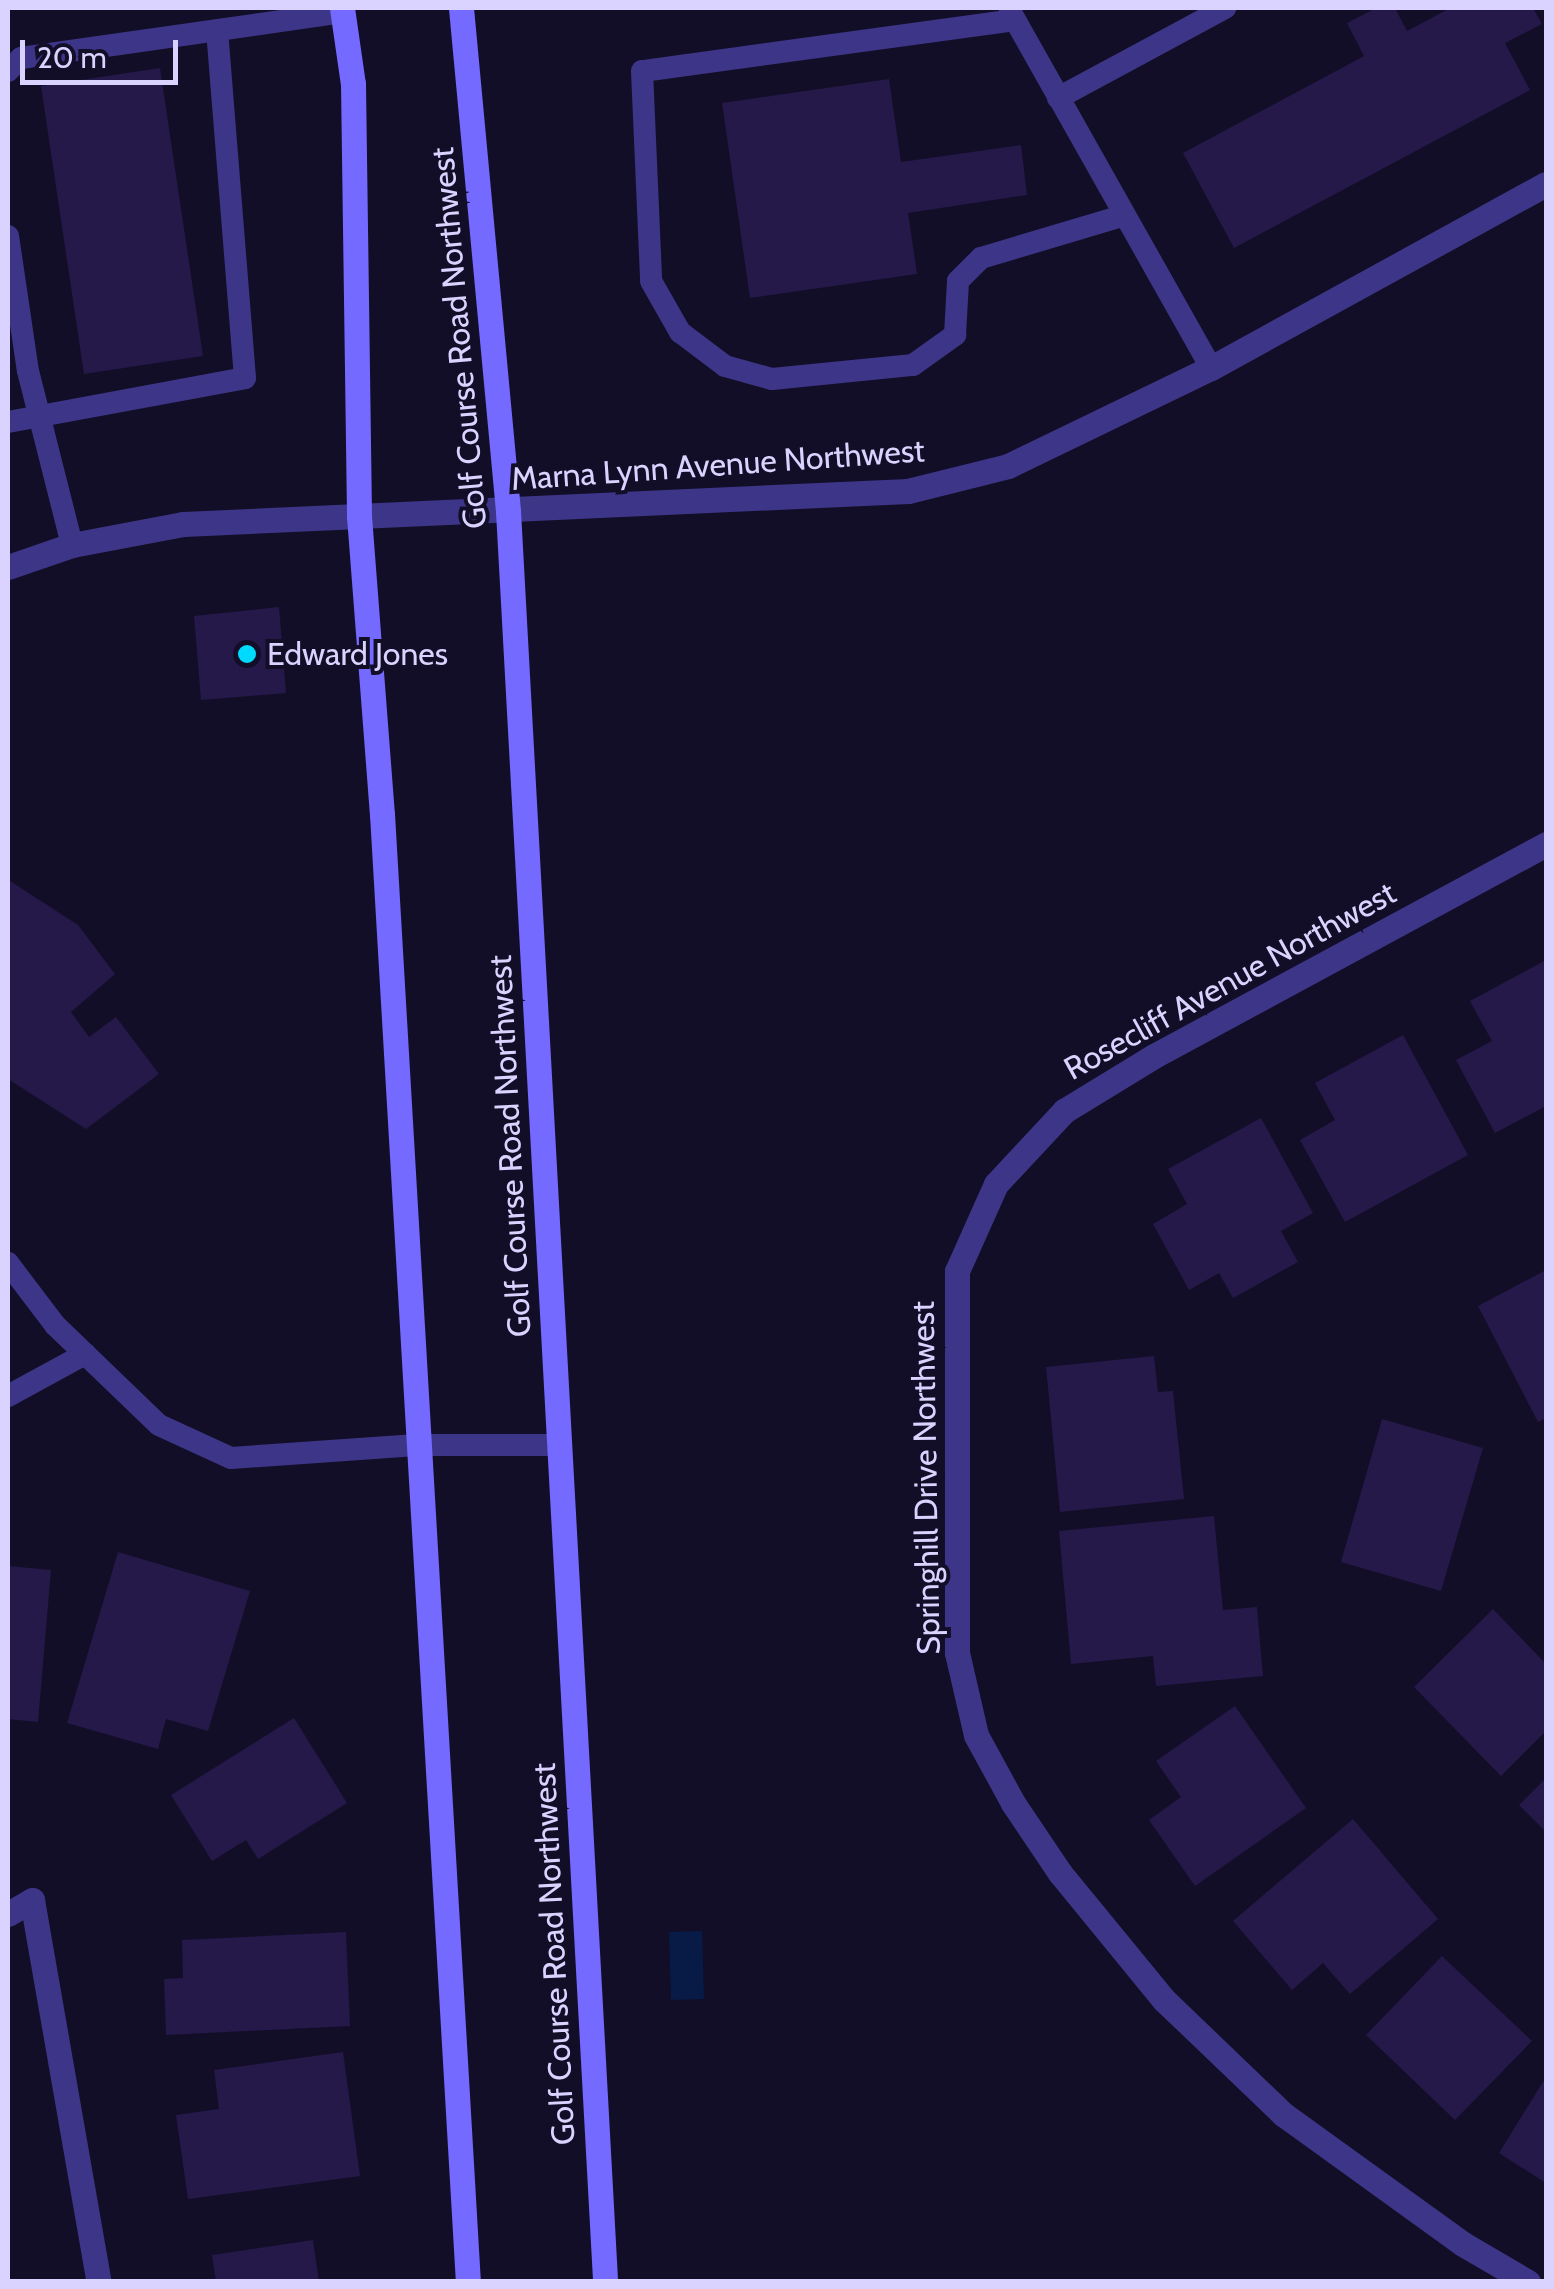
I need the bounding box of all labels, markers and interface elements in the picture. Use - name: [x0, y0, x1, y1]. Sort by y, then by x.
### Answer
- scale bar: [25, 20, 182, 82]
- text: 20 m: [37, 39, 107, 76]
- street label: Golf Course Road Northwest: [423, 146, 495, 530]
- street label: Marna Lynn Avenue Northwest: [510, 431, 926, 499]
- place label: Edward Jones: [267, 635, 448, 673]
- marker: Edward Jones: [236, 643, 258, 665]
- street label: Rosecliff Avenue Northwest: [1058, 874, 1402, 1088]
- street label: Golf Course Road Northwest: [481, 954, 539, 1338]
- street label: Springhill Drive Northwest: [904, 1301, 948, 1655]
- street label: Golf Course Road Northwest: [525, 1762, 583, 2146]

